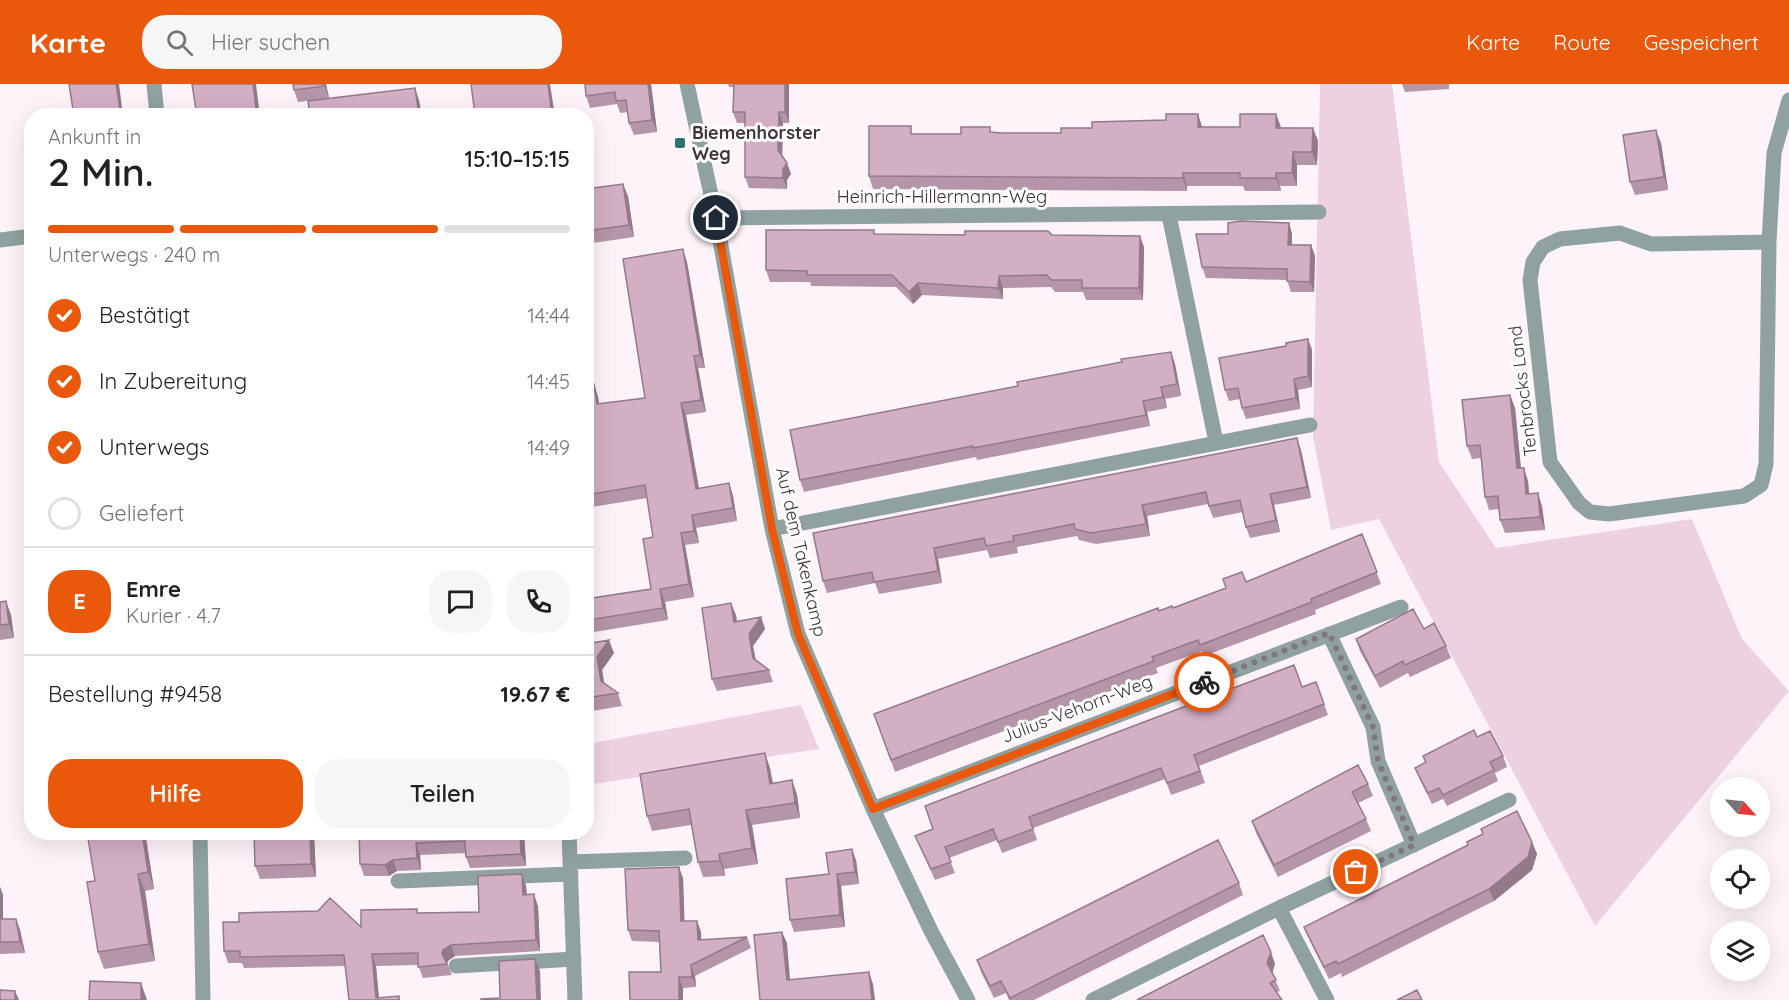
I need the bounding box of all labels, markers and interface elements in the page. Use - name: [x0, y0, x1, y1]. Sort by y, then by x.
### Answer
- search box: [142, 15, 562, 69]
- text: Karte: [30, 25, 106, 60]
- icon: search: [163, 26, 196, 59]
- text: Hier suchen: [211, 28, 330, 56]
- text: Karte: [1466, 29, 1520, 55]
- text: Route: [1553, 29, 1611, 55]
- text: Gespeichert: [1644, 29, 1759, 55]
- place label: Biemenhorster Weg: [692, 121, 821, 165]
- text: Ankunft in: [48, 124, 141, 149]
- marker: Biemenhorster Weg: [673, 136, 687, 150]
- text: 15:10–15:15: [464, 145, 570, 173]
- text: 2 Min.: [48, 147, 154, 196]
- street label: Heinrich-Hillermann-Weg: [837, 185, 1047, 208]
- pin: [690, 192, 741, 243]
- icon: home: [699, 201, 732, 234]
- text: Unterwegs · 240 m: [48, 242, 220, 267]
- icon: check: [48, 299, 81, 332]
- text: Bestätigt: [99, 301, 190, 329]
- text: 14:44: [528, 303, 570, 328]
- street label: Tenbrocks Land: [1503, 324, 1542, 458]
- icon: check: [48, 365, 81, 398]
- text: In Zubereitung: [99, 367, 247, 395]
- text: 14:45: [527, 369, 570, 394]
- icon: check: [48, 431, 81, 464]
- text: Unterwegs: [99, 433, 209, 461]
- text: 14:49: [527, 435, 570, 460]
- street label: Auf dem Takenkamp: [771, 465, 832, 639]
- text: Geliefert: [99, 499, 184, 527]
- button: chat: [429, 570, 492, 633]
- button: phone: [507, 570, 570, 633]
- text: Emre: [126, 575, 181, 603]
- text: E: [73, 587, 86, 615]
- text: Kurier · 4.7: [126, 603, 221, 628]
- courier: [1174, 652, 1234, 712]
- icon: bike: [1188, 666, 1221, 699]
- street label: Julius-Vehorn-Weg: [998, 669, 1156, 748]
- text: Bestellung #9458: [48, 680, 222, 708]
- text: 19.67 €: [500, 680, 570, 708]
- button: Hilfe: [48, 759, 303, 828]
- button: Teilen: [315, 759, 570, 828]
- north arrow: [1710, 777, 1770, 837]
- map controls: [1710, 777, 1770, 981]
- pin: [1330, 846, 1381, 897]
- button: locate: [1710, 849, 1770, 909]
- icon: bag: [1339, 855, 1372, 888]
- button: layers: [1710, 921, 1770, 981]

